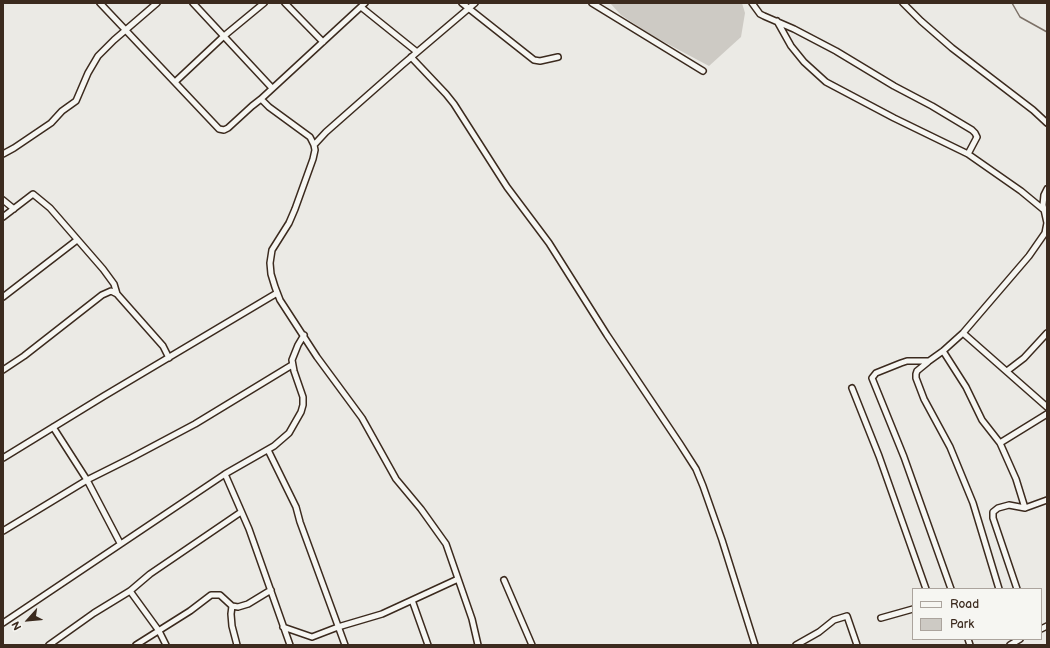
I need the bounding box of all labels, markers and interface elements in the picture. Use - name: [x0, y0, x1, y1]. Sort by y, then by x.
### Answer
- legend: [912, 588, 1042, 640]
- text: Road: [950, 597, 979, 612]
- north arrow: [8, 600, 48, 640]
- text: Park: [950, 617, 974, 632]
- text: N: [9, 619, 25, 632]

